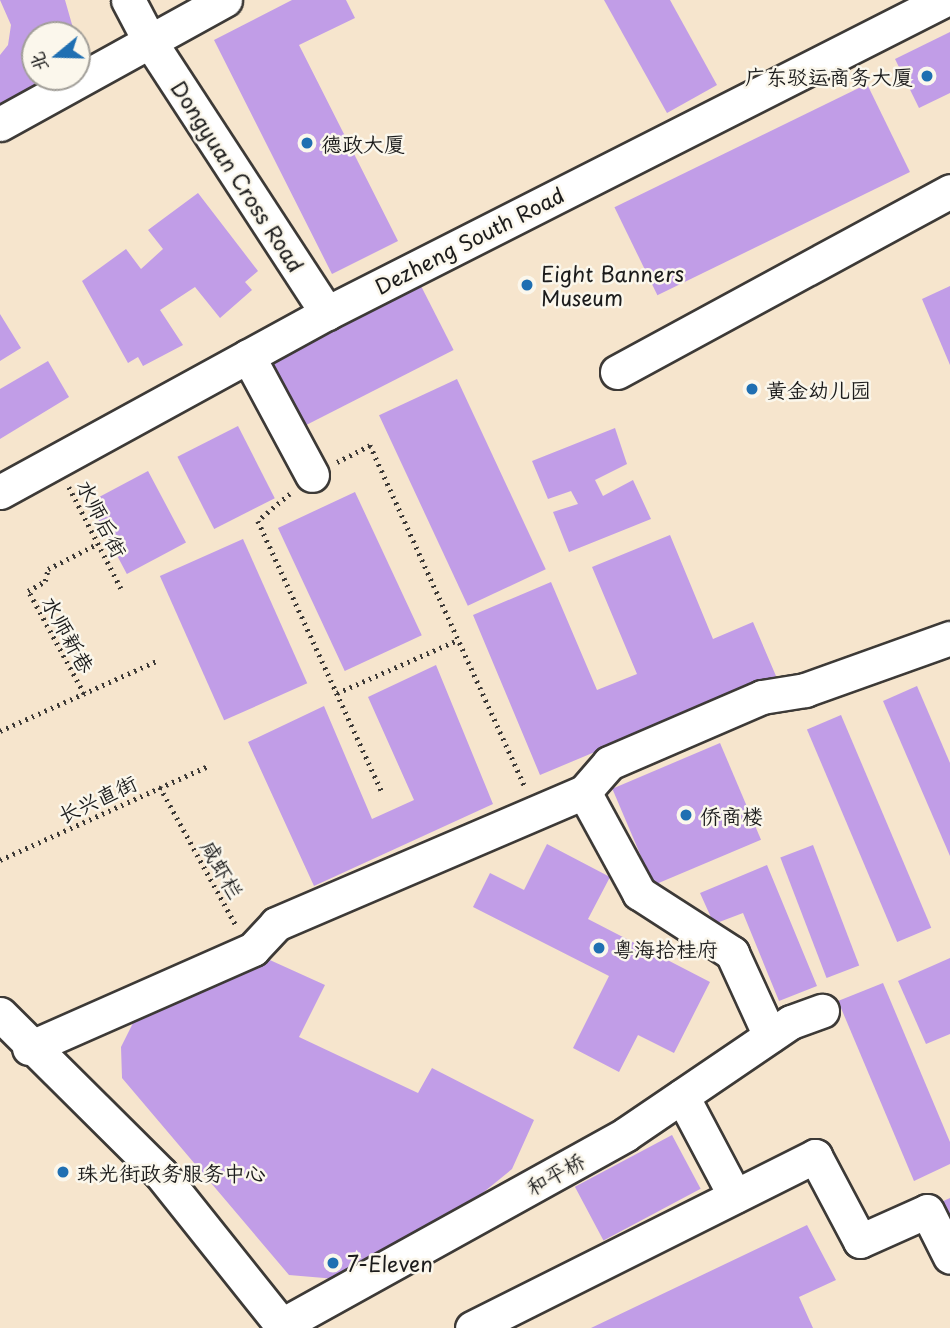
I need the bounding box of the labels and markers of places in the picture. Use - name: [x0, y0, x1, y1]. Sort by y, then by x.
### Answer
- place label: 广东驳运商务大厦: [745, 63, 913, 89]
- marker: 广东驳运商务大厦: [919, 68, 935, 84]
- place label: 德政大厦: [321, 130, 405, 156]
- marker: 德政大厦: [299, 135, 315, 151]
- place label: Eight Banners Museum: [541, 260, 684, 310]
- marker: Eight Banners Museum: [519, 277, 535, 293]
- place label: 黄金幼儿园: [766, 376, 871, 402]
- marker: 黄金幼儿园: [744, 381, 760, 397]
- place label: 侨商楼: [700, 802, 763, 828]
- marker: 侨商楼: [678, 807, 694, 823]
- place label: 粤海拾桂府: [613, 935, 718, 961]
- marker: 粤海拾桂府: [591, 940, 607, 956]
- place label: 珠光街政务服务中心: [77, 1159, 266, 1185]
- marker: 珠光街政务服务中心: [55, 1164, 71, 1180]
- place label: 7-Eleven: [347, 1250, 433, 1276]
- marker: 7-Eleven: [325, 1255, 341, 1271]

